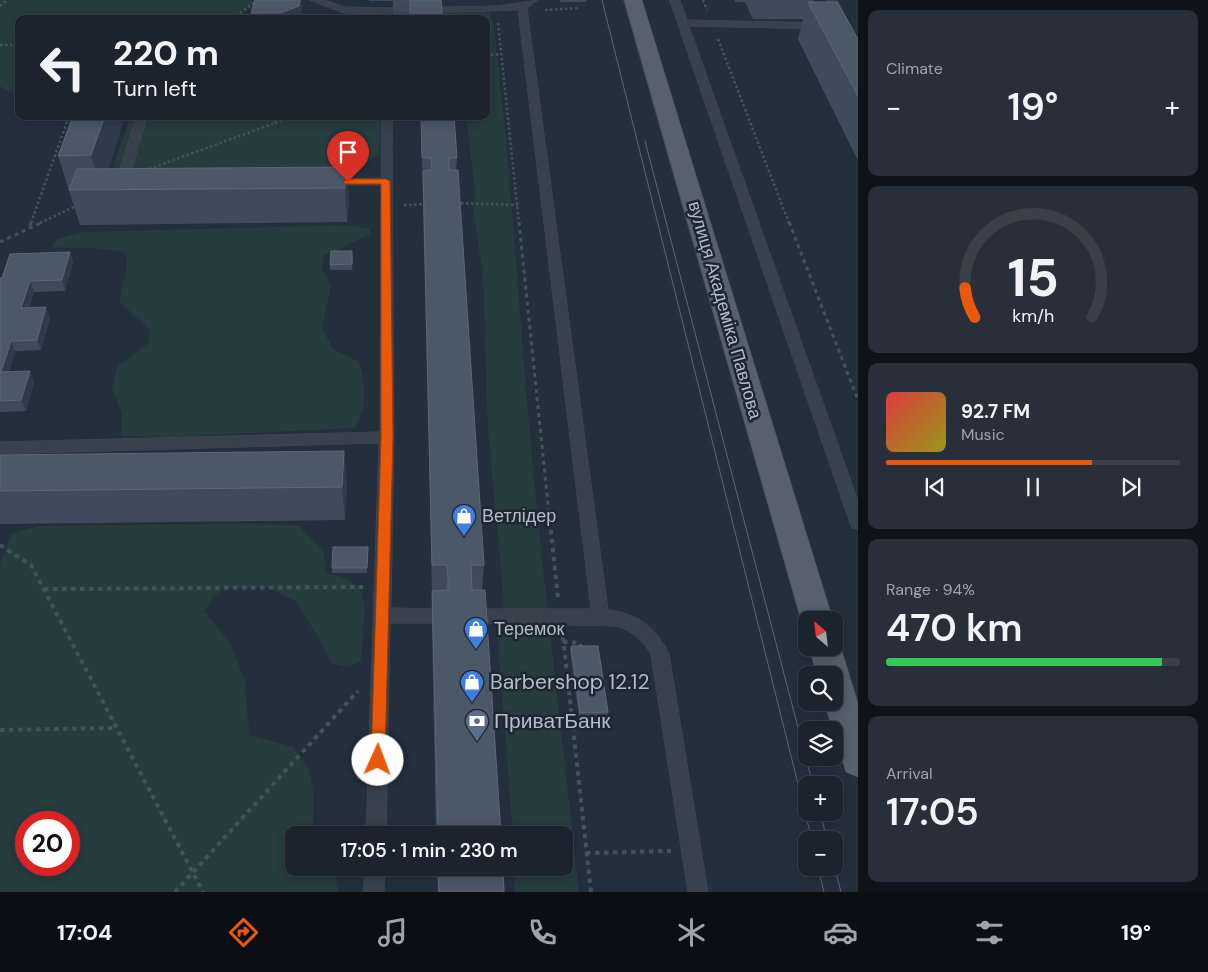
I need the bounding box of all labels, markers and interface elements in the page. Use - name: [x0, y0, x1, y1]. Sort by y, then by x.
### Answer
- text: 220 m: [113, 30, 219, 76]
- icon: left: [30, 35, 95, 100]
- text: Climate: [886, 58, 943, 79]
- text: Turn left: [113, 74, 197, 103]
- text: 19°: [1008, 82, 1058, 132]
- text: −: [886, 89, 901, 126]
- text: +: [1165, 89, 1180, 126]
- pin: [327, 131, 369, 182]
- icon: arrive: [334, 138, 362, 166]
- street label: вулиця Академіка Павлова: [682, 198, 768, 423]
- text: 15: [1007, 244, 1059, 312]
- text: km/h: [1012, 304, 1054, 328]
- text: 92.7 FM: [961, 399, 1030, 424]
- text: Music: [961, 424, 1005, 445]
- icon: previous: [921, 473, 949, 501]
- icon: pause: [1019, 473, 1047, 501]
- icon: next: [1117, 473, 1145, 501]
- shop icon: Ветлідер: [451, 503, 477, 537]
- place label: Ветлідер: [482, 504, 556, 528]
- text: Range · 94%: [886, 579, 975, 600]
- text: 470 km: [886, 603, 1022, 653]
- north arrow: [798, 611, 842, 656]
- map controls: [798, 611, 843, 876]
- shop icon: Теремок: [463, 616, 489, 650]
- place label: Теремок: [494, 617, 564, 641]
- button: search: [798, 666, 843, 711]
- place label: Barbershop 12.12: [490, 668, 649, 696]
- shop icon: Barbershop 12.12: [459, 669, 485, 703]
- place label: ПриватБанк: [494, 707, 611, 735]
- bank icon: ПриватБанк: [464, 708, 490, 742]
- button: layers: [798, 721, 843, 766]
- position arrow: [351, 733, 403, 785]
- text: Arrival: [886, 763, 933, 784]
- button: +: [798, 776, 843, 821]
- text: 17:05: [886, 787, 979, 837]
- speed limit sign: 20: [15, 811, 80, 876]
- button: −: [798, 831, 843, 876]
- text: 17:05 · 1 min · 230 m: [340, 838, 518, 863]
- icon: directions: [226, 915, 261, 950]
- icon: music: [375, 915, 410, 950]
- icon: phone: [525, 915, 560, 950]
- icon: climate: [674, 915, 709, 950]
- icon: car: [823, 915, 858, 950]
- icon: filters: [972, 915, 1007, 950]
- text: 17:04: [57, 918, 112, 947]
- text: 19°: [1121, 918, 1151, 947]

